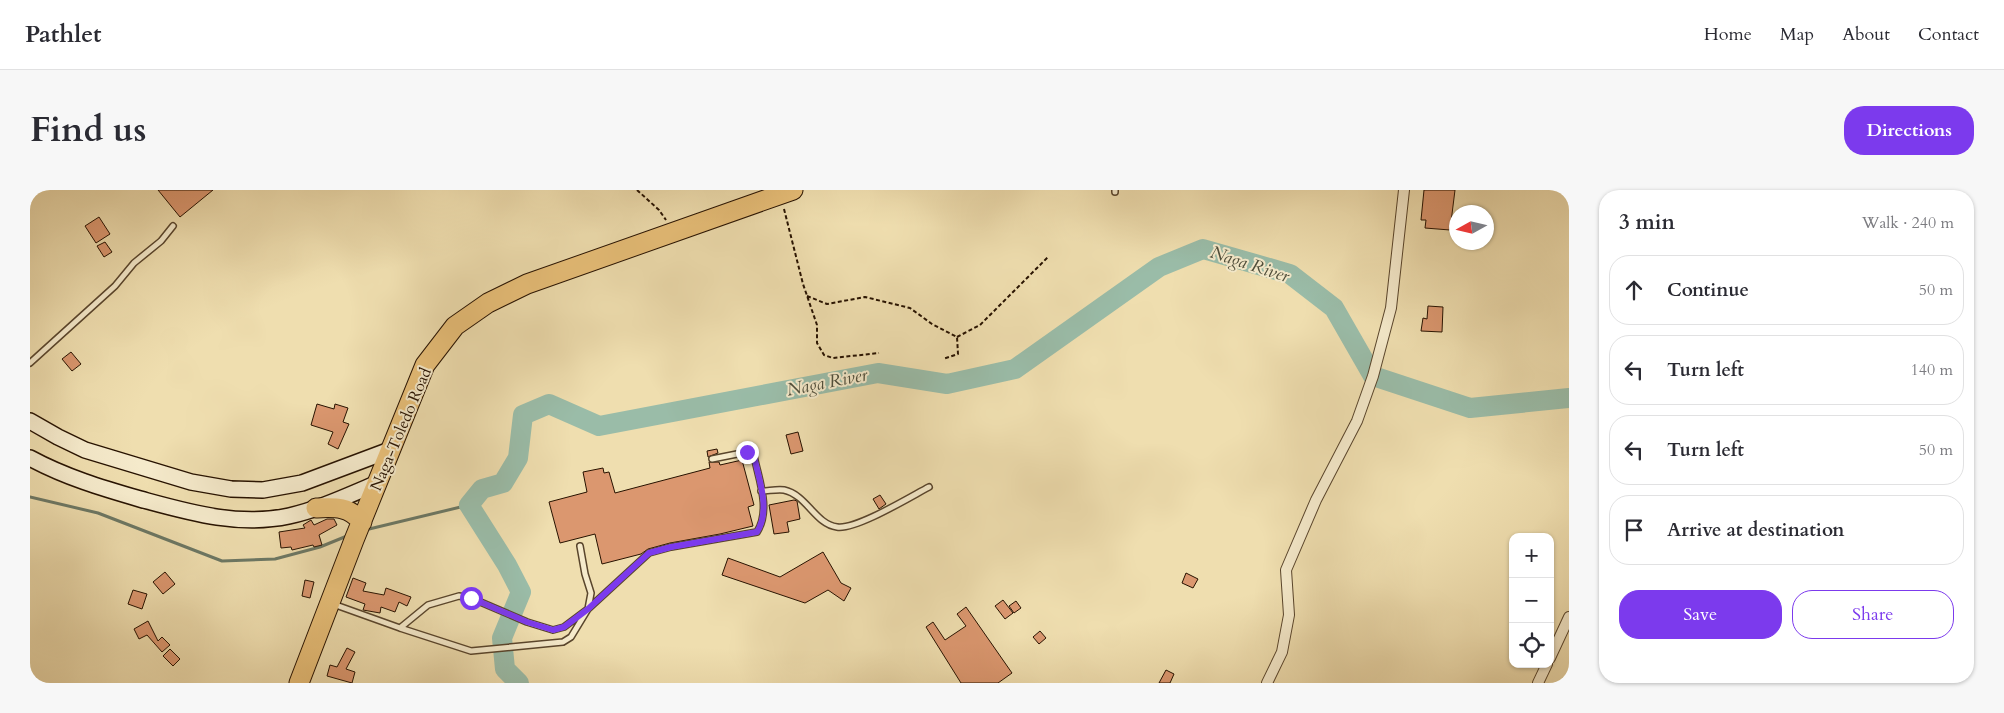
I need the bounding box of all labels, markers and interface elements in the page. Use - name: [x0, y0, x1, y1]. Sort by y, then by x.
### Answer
- text: Pathlet: [25, 18, 102, 51]
- text: Home: [1704, 22, 1752, 47]
- text: Map: [1780, 22, 1814, 47]
- text: About: [1842, 22, 1890, 47]
- text: Contact: [1918, 22, 1979, 47]
- text: Find us: [30, 106, 146, 154]
- button: Directions: [1844, 106, 1974, 155]
- north arrow: [1449, 205, 1494, 250]
- text: 3 min: [1619, 208, 1675, 237]
- text: Walk · 240 m: [1862, 212, 1954, 234]
- water label: Naga River: [1207, 240, 1294, 289]
- icon: ahead: [1620, 276, 1648, 304]
- text: Continue: [1667, 277, 1749, 303]
- text: 50 m: [1919, 279, 1953, 301]
- icon: left: [1620, 356, 1648, 384]
- text: Turn left: [1667, 357, 1744, 383]
- text: 140 m: [1911, 359, 1953, 381]
- water label: Naga River: [785, 362, 871, 403]
- street label: Naga-Toledo Road: [365, 364, 437, 494]
- icon: left: [1620, 436, 1648, 464]
- text: Turn left: [1667, 437, 1744, 463]
- text: 50 m: [1919, 439, 1953, 461]
- route end: [736, 441, 759, 464]
- icon: arrive: [1620, 516, 1648, 544]
- text: Arrive at destination: [1667, 517, 1844, 543]
- map controls: [1509, 533, 1554, 668]
- button: +: [1509, 533, 1554, 578]
- button: −: [1509, 578, 1554, 623]
- route start: [460, 587, 483, 610]
- button: Save: [1619, 590, 1782, 639]
- button: Share: [1792, 590, 1954, 639]
- button: locate: [1509, 623, 1554, 668]

